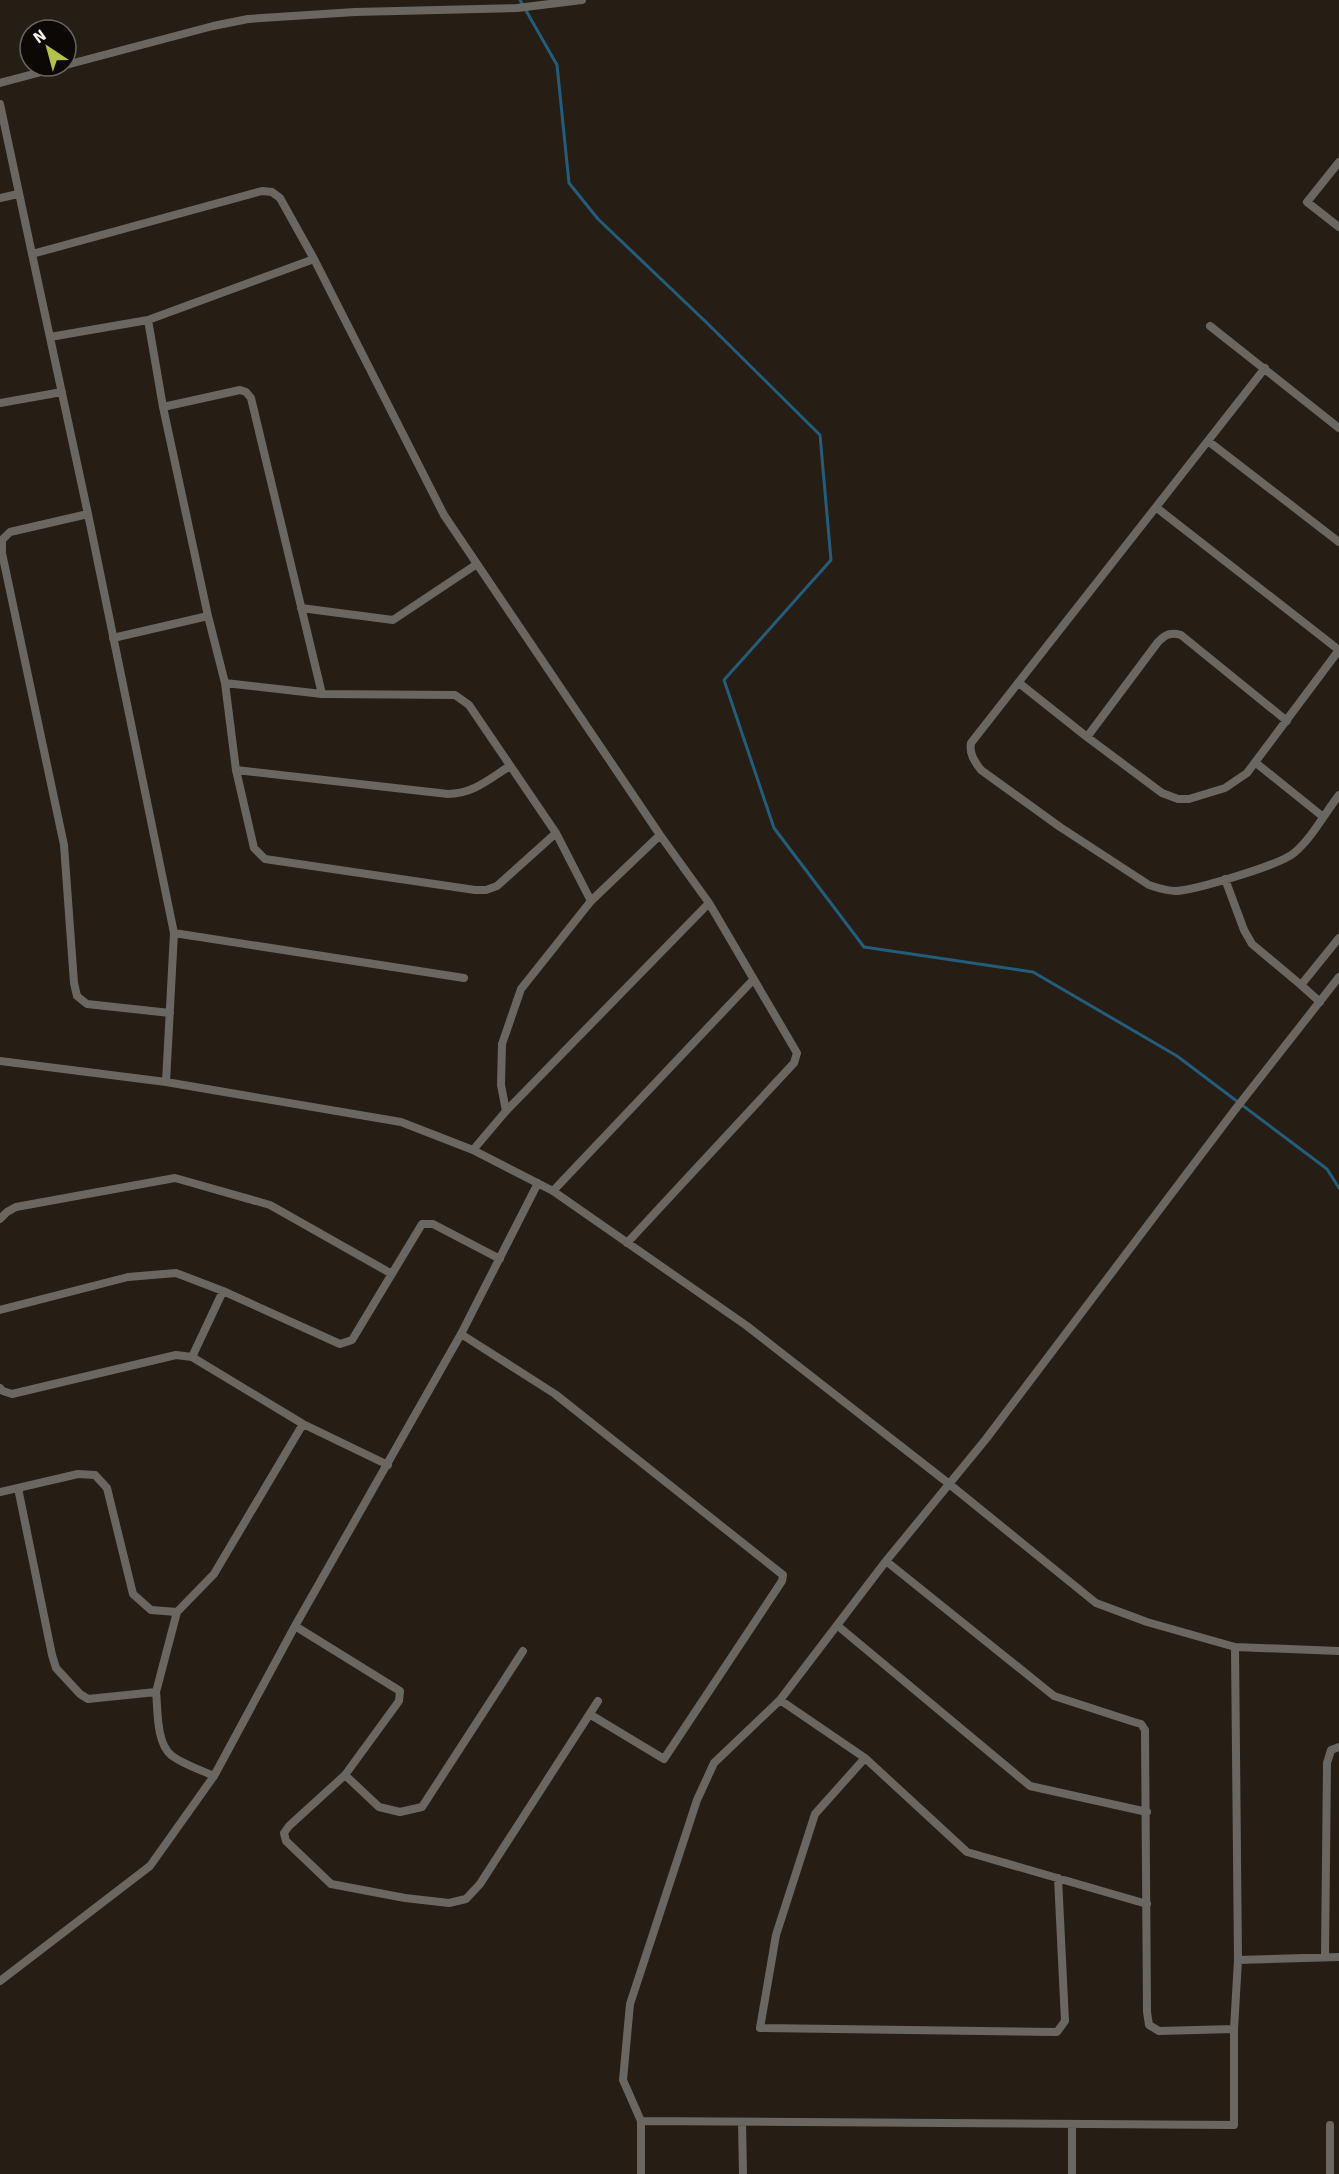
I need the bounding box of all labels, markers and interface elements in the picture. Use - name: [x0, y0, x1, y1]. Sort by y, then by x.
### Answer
- north arrow: [18, 18, 78, 78]
- text: N: [29, 25, 50, 48]

